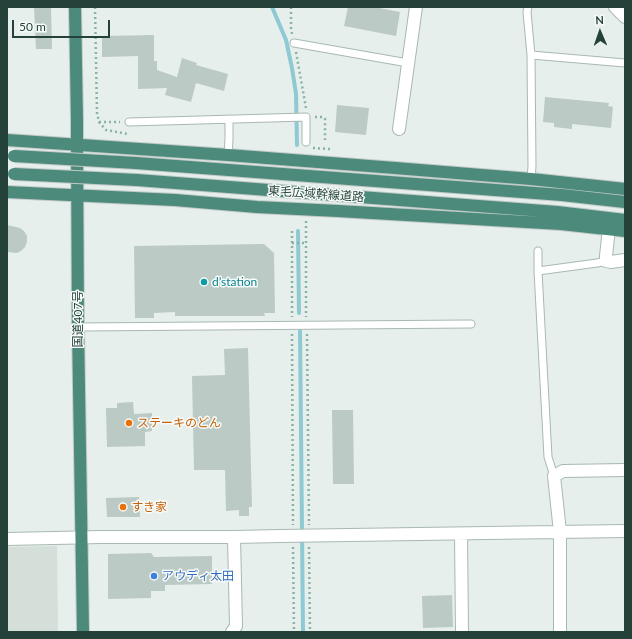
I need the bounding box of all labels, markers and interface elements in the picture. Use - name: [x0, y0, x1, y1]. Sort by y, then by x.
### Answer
- scale bar: [14, 12, 112, 38]
- north arrow: [580, 12, 620, 52]
- text: N: [595, 13, 604, 26]
- text: 50 m: [19, 19, 46, 34]
- street label: 東毛広域幹線道路: [268, 183, 364, 205]
- place label: d’station: [212, 275, 257, 289]
- marker: d’station: [199, 277, 209, 287]
- street label: 国道407号: [71, 291, 85, 347]
- place label: ステーキのどん: [137, 416, 221, 430]
- marker: ステーキのどん: [124, 418, 134, 428]
- place label: すき家: [131, 500, 167, 514]
- marker: すき家: [118, 502, 128, 512]
- place label: アウディ太田: [162, 569, 234, 583]
- marker: アウディ太田: [149, 571, 159, 581]

